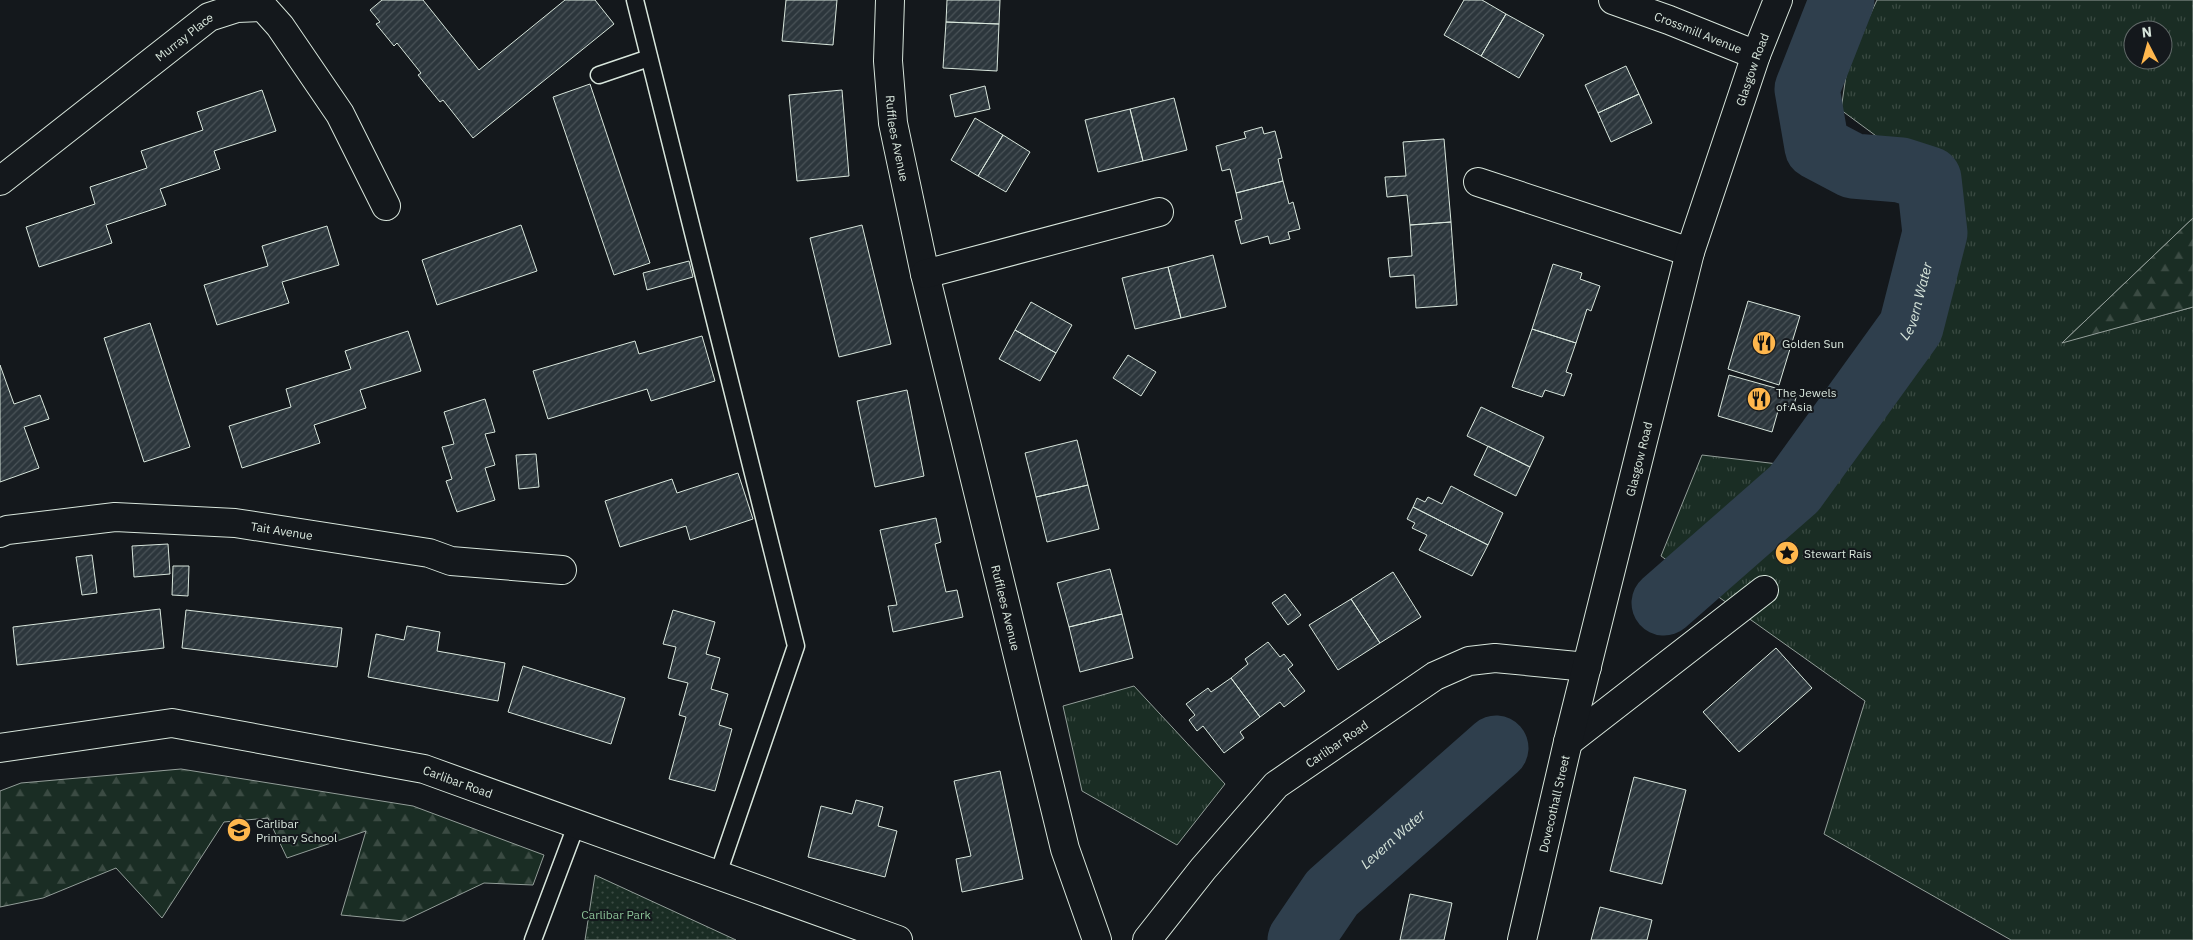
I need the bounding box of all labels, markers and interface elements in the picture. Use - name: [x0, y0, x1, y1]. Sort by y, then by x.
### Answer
- street label: Crossmill Avenue: [1652, 8, 1745, 56]
- street label: Murray Place: [152, 9, 215, 64]
- north arrow: [2123, 20, 2173, 70]
- text: N: [2141, 23, 2153, 42]
- street label: Glasgow Road: [1732, 31, 1772, 108]
- street label: Rufflees Avenue: [883, 94, 913, 183]
- water label: Levern Water: [1896, 259, 1936, 344]
- restaurant icon: Golden Sun: [1751, 330, 1777, 356]
- place label: Golden Sun: [1782, 336, 1844, 351]
- place label: The Jewels of Asia: [1776, 385, 1837, 414]
- restaurant icon: The Jewels of Asia: [1746, 386, 1772, 412]
- street label: Glasgow Road: [1622, 420, 1655, 498]
- street label: Tait Avenue: [250, 518, 314, 543]
- place icon: Stewart Rais: [1774, 540, 1800, 566]
- place label: Stewart Rais: [1804, 546, 1872, 561]
- street label: Rufflees Avenue: [989, 563, 1024, 652]
- street label: Carlibar Road: [1302, 717, 1371, 770]
- street label: Dovecothall Street: [1535, 753, 1572, 854]
- street label: Carlibar Road: [421, 762, 495, 801]
- water label: Levern Water: [1357, 805, 1430, 873]
- place label: Carlibar Primary School: [256, 816, 337, 845]
- school or university icon: Carlibar Primary School: [226, 817, 252, 843]
- park label: Carlibar Park: [581, 907, 651, 922]

